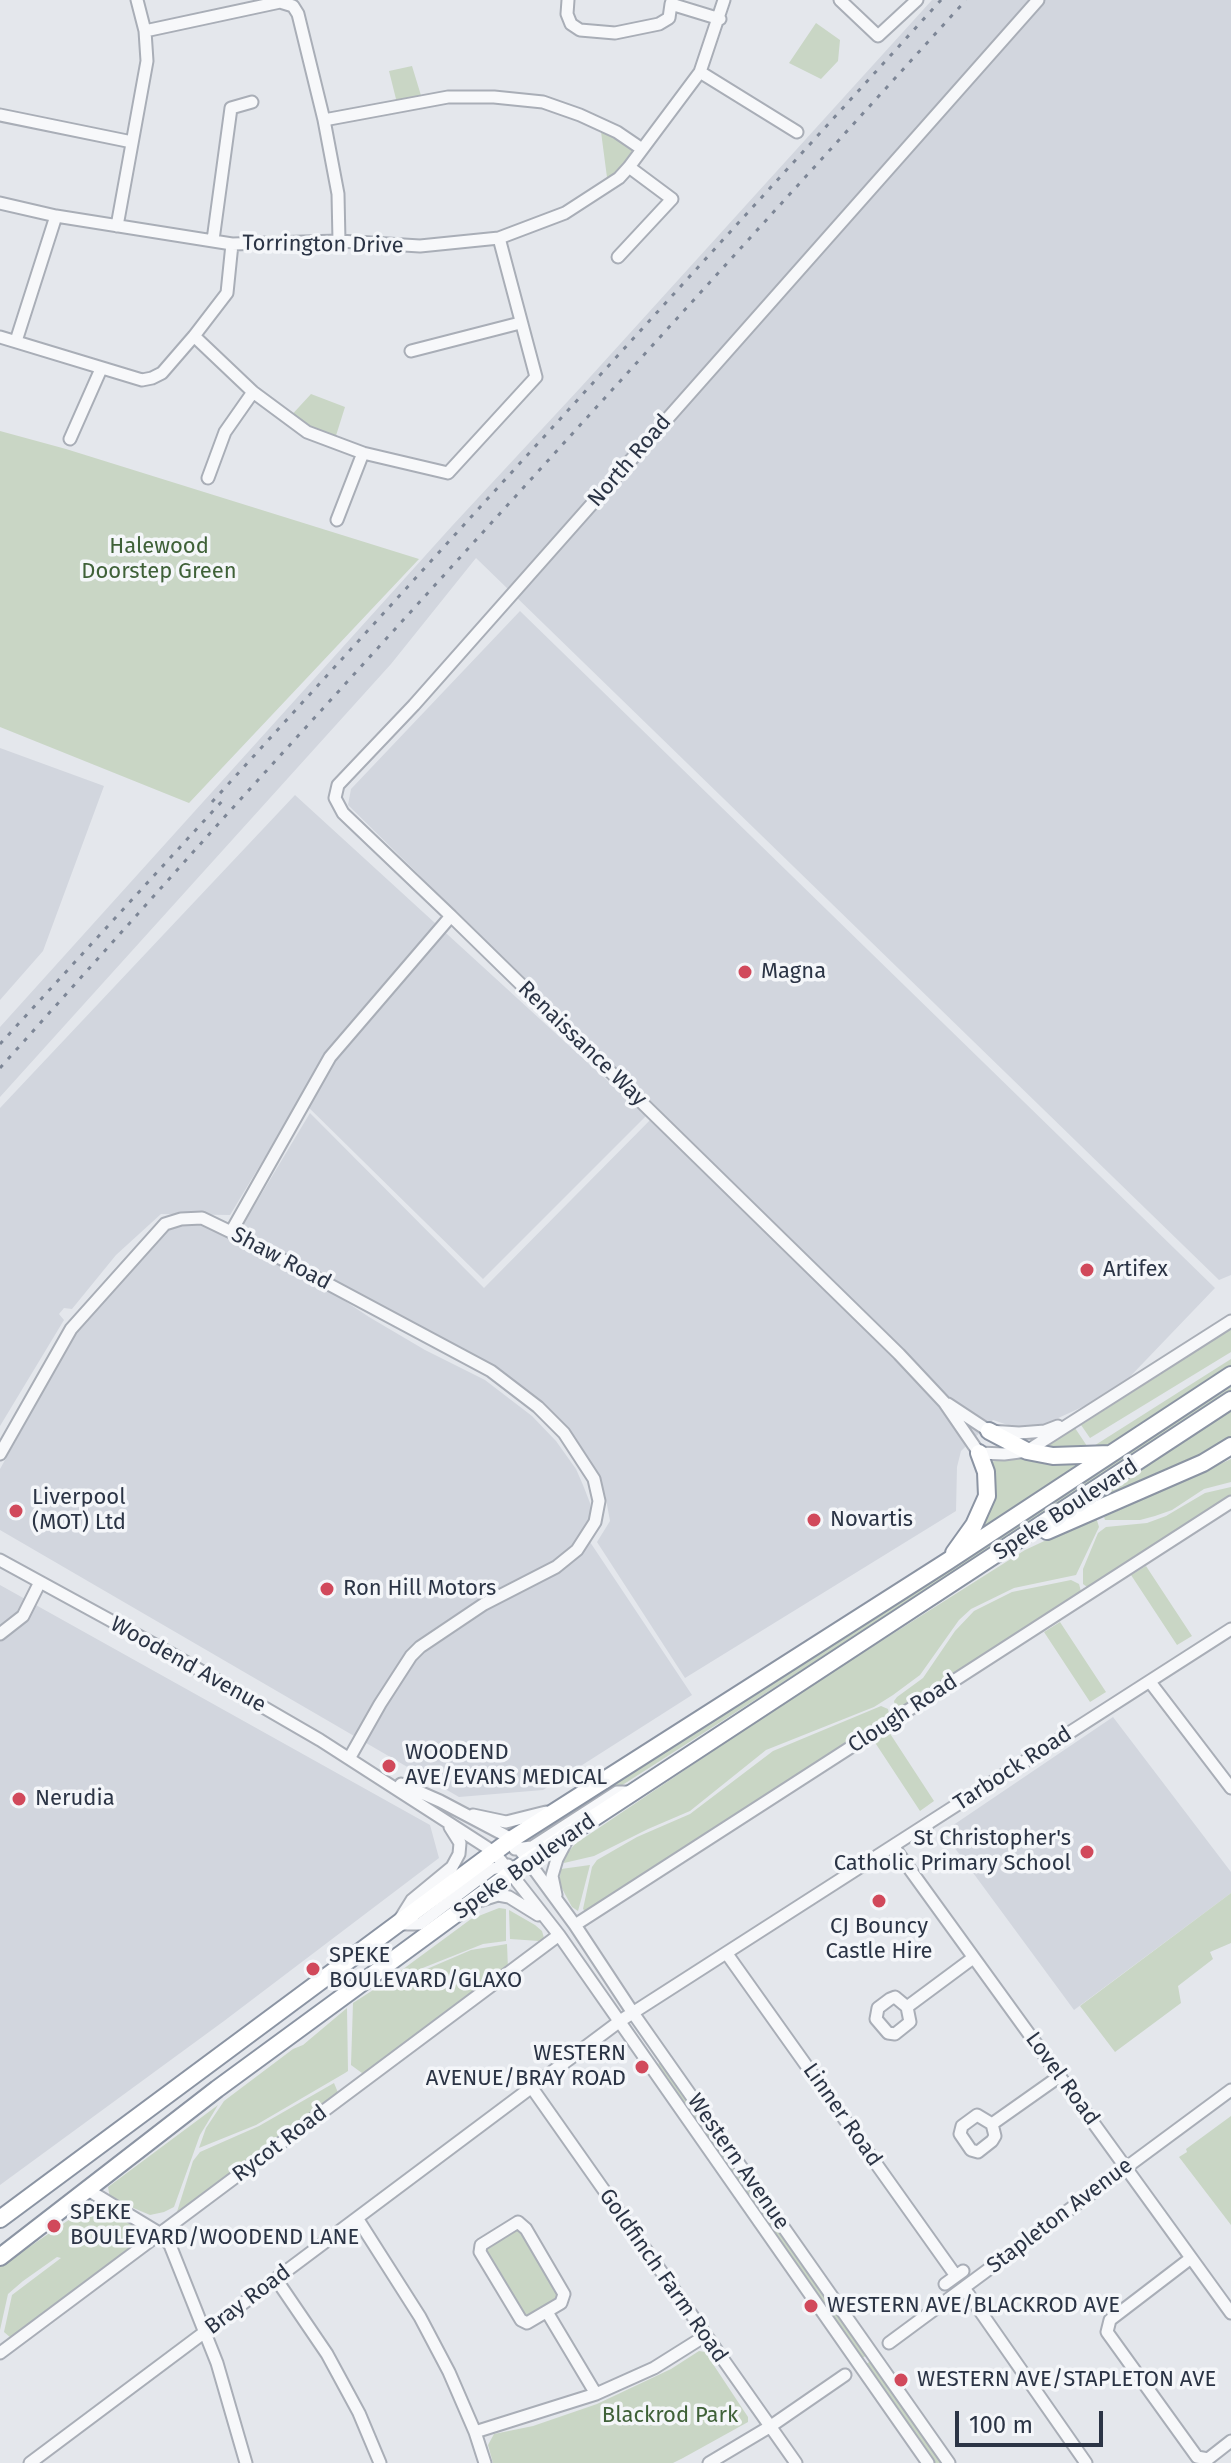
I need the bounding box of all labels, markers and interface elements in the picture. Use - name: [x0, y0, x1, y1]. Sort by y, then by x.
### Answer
- street label: Torrington Drive: [242, 230, 404, 260]
- street label: North Road: [583, 409, 677, 513]
- park label: Halewood Doorstep Green: [81, 534, 237, 586]
- place label: Magna: [761, 959, 826, 985]
- marker: Magna: [736, 963, 754, 981]
- street label: Renaissance Way: [512, 976, 652, 1112]
- street label: Shaw Road: [227, 1222, 335, 1296]
- place label: Artifex: [1103, 1257, 1168, 1283]
- marker: Artifex: [1078, 1261, 1096, 1279]
- street label: Speke Boulevard: [989, 1454, 1143, 1566]
- place label: Liverpool (MOT) Ltd: [32, 1485, 126, 1536]
- marker: Liverpool (MOT) Ltd: [7, 1502, 25, 1520]
- place label: Novartis: [830, 1507, 913, 1533]
- marker: Novartis: [805, 1511, 823, 1529]
- place label: Ron Hill Motors: [343, 1576, 496, 1602]
- marker: Ron Hill Motors: [318, 1580, 336, 1598]
- street label: Woodend Avenue: [106, 1611, 270, 1719]
- street label: Clough Road: [843, 1669, 963, 1759]
- street label: Tarbock Road: [949, 1721, 1077, 1817]
- place label: WOODEND AVE/EVANS MEDICAL: [405, 1740, 607, 1792]
- marker: WOODEND AVE/EVANS MEDICAL: [380, 1757, 398, 1775]
- place label: Nerudia: [35, 1786, 115, 1812]
- marker: Nerudia: [10, 1790, 28, 1808]
- street label: Speke Boulevard: [449, 1808, 601, 1926]
- place label: St Christopher's Catholic Primary School: [834, 1826, 1071, 1878]
- marker: St Christopher's Catholic Primary School: [1078, 1843, 1096, 1861]
- marker: CJ Bouncy Castle Hire: [870, 1892, 888, 1910]
- place label: CJ Bouncy Castle Hire: [826, 1914, 932, 1966]
- place label: SPEKE BOULEVARD/GLAXO: [329, 1943, 522, 1994]
- marker: SPEKE BOULEVARD/GLAXO: [304, 1960, 322, 1978]
- street label: Lovel Road: [1019, 2027, 1105, 2131]
- place label: WESTERN AVENUE/BRAY ROAD: [426, 2041, 626, 2092]
- marker: WESTERN AVENUE/BRAY ROAD: [633, 2058, 651, 2076]
- street label: Linner Road: [797, 2058, 887, 2172]
- street label: Western Avenue: [681, 2089, 795, 2235]
- street label: Rycot Road: [228, 2100, 332, 2188]
- street label: Stapleton Avenue: [982, 2153, 1138, 2279]
- street label: Goldfinch Farm Road: [593, 2184, 733, 2368]
- place label: SPEKE BOULEVARD/WOODEND LANE: [70, 2200, 359, 2252]
- marker: SPEKE BOULEVARD/WOODEND LANE: [45, 2217, 63, 2235]
- street label: Bray Road: [200, 2259, 296, 2341]
- place label: WESTERN AVE/BLACKROD AVE: [827, 2293, 1120, 2319]
- marker: WESTERN AVE/BLACKROD AVE: [802, 2297, 820, 2315]
- place label: WESTERN AVE/STAPLETON AVE: [917, 2367, 1216, 2393]
- marker: WESTERN AVE/STAPLETON AVE: [892, 2371, 910, 2389]
- scale bar: [959, 2395, 1107, 2445]
- park label: Blackrod Park: [602, 2403, 738, 2429]
- text: 100 m: [969, 2411, 1033, 2439]

